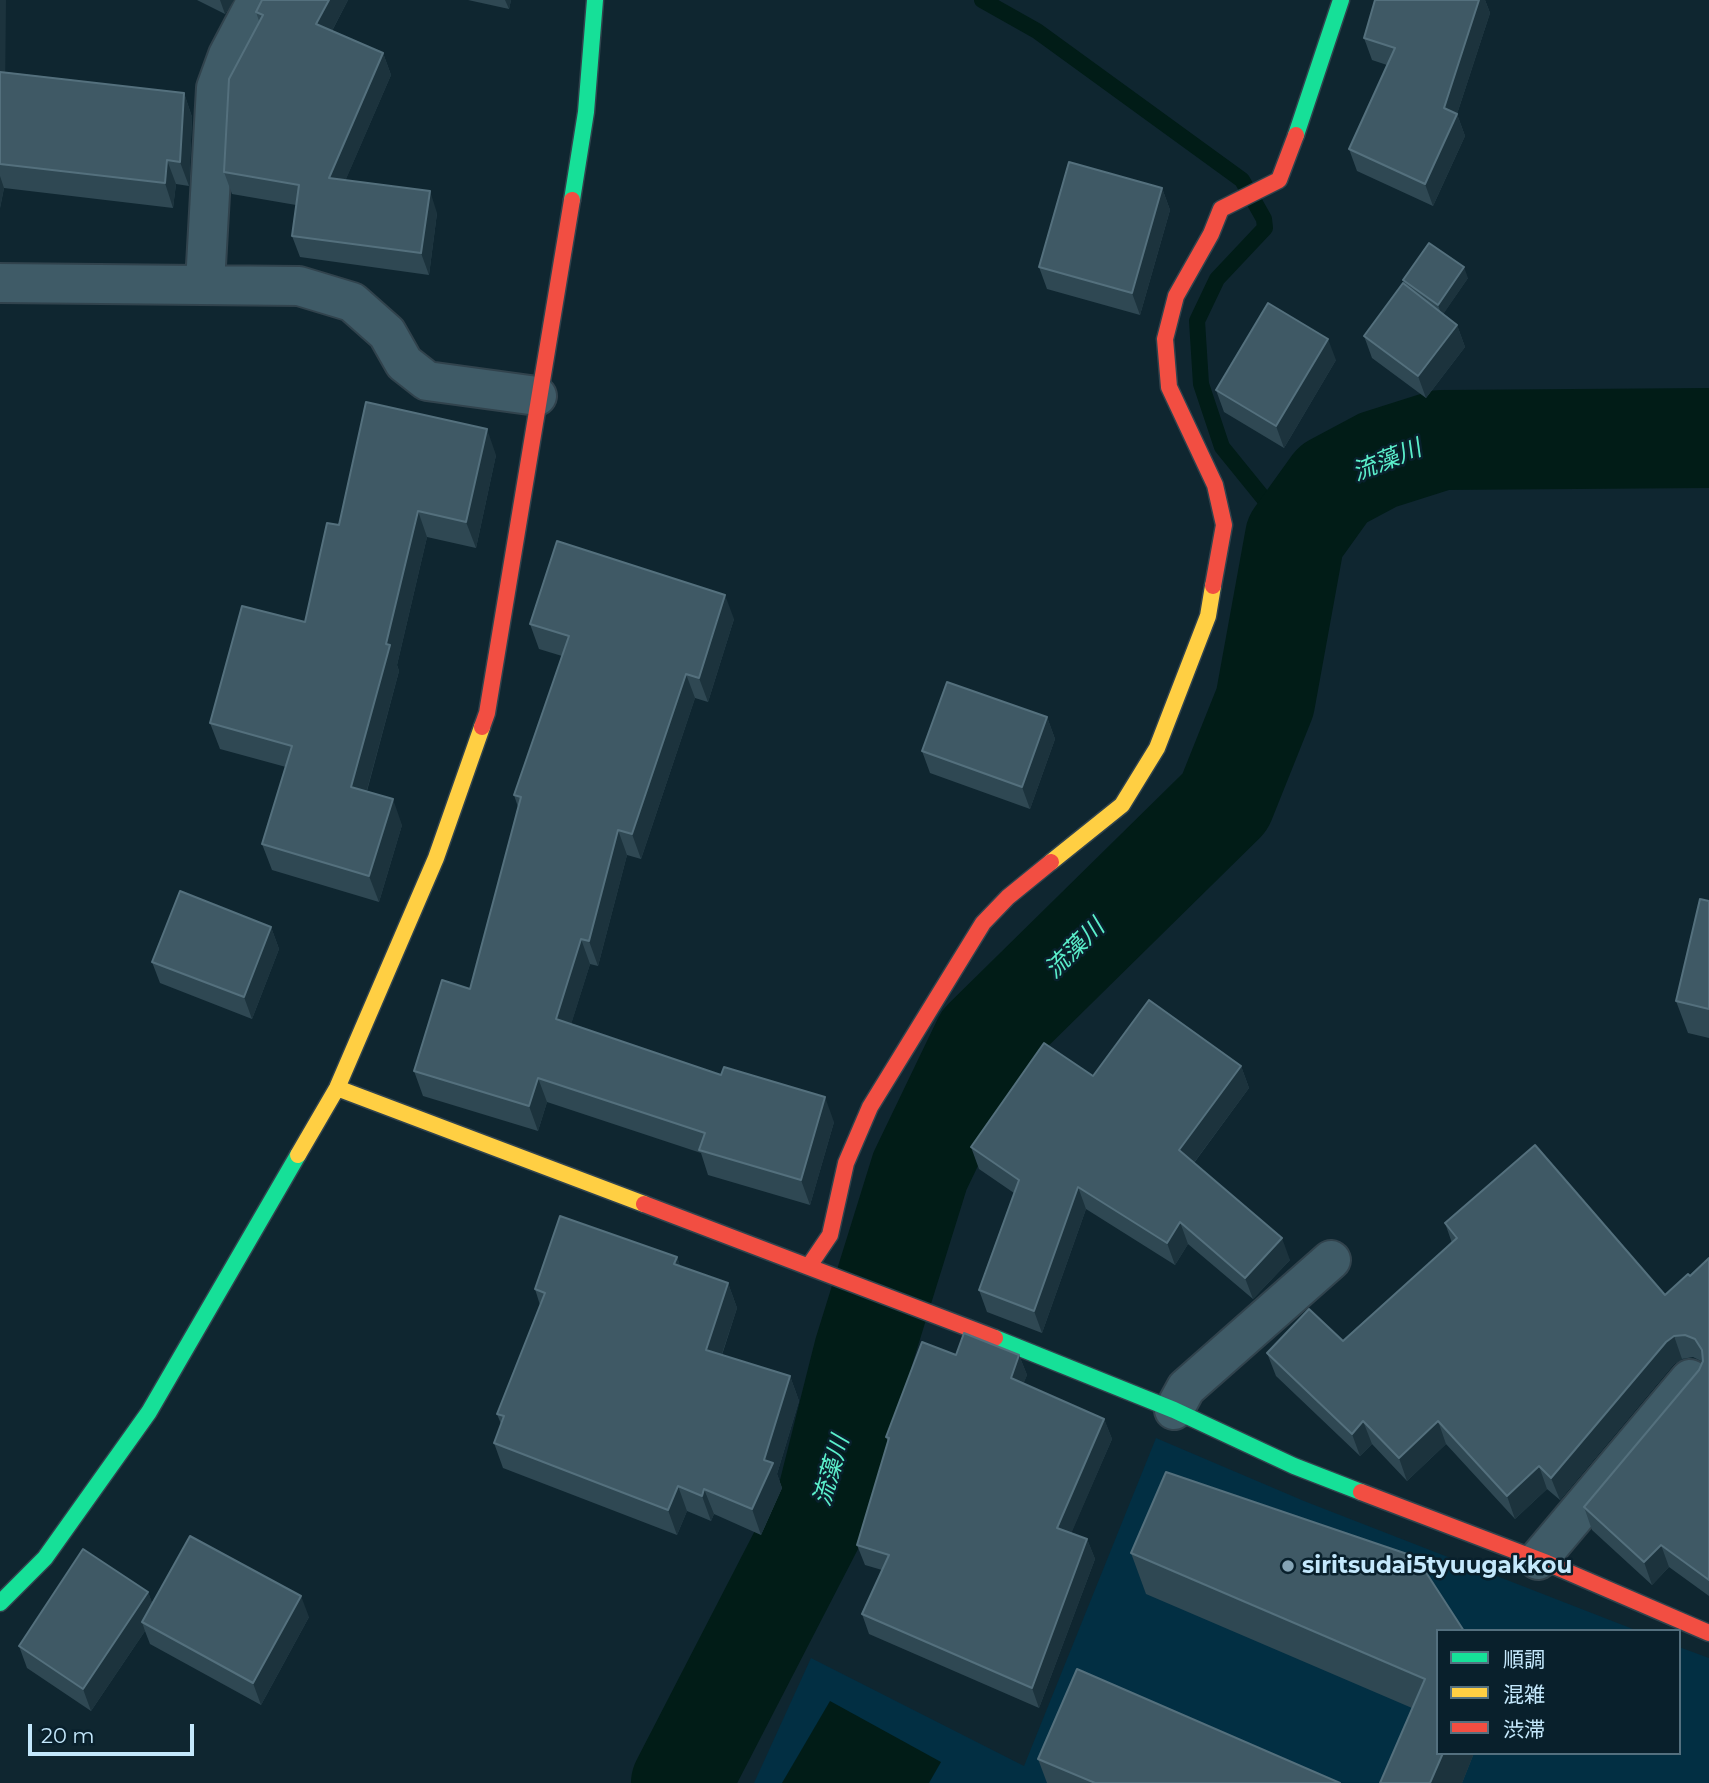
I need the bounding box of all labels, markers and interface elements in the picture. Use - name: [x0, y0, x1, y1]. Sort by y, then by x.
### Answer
- water label: 流藻川: [1348, 434, 1426, 488]
- water label: 流藻川: [1039, 913, 1111, 985]
- water label: 流藻川: [808, 1432, 856, 1510]
- place label: siritsudai5tyuugakkou: [1302, 1552, 1572, 1580]
- marker: siritsudai5tyuugakkou: [1280, 1558, 1296, 1574]
- legend: [1436, 1629, 1681, 1755]
- text: 順調: [1503, 1647, 1545, 1672]
- text: 混雑: [1503, 1682, 1545, 1707]
- scale bar: [32, 1710, 198, 1754]
- text: 渋滞: [1503, 1717, 1545, 1742]
- text: 20 m: [41, 1723, 95, 1748]

